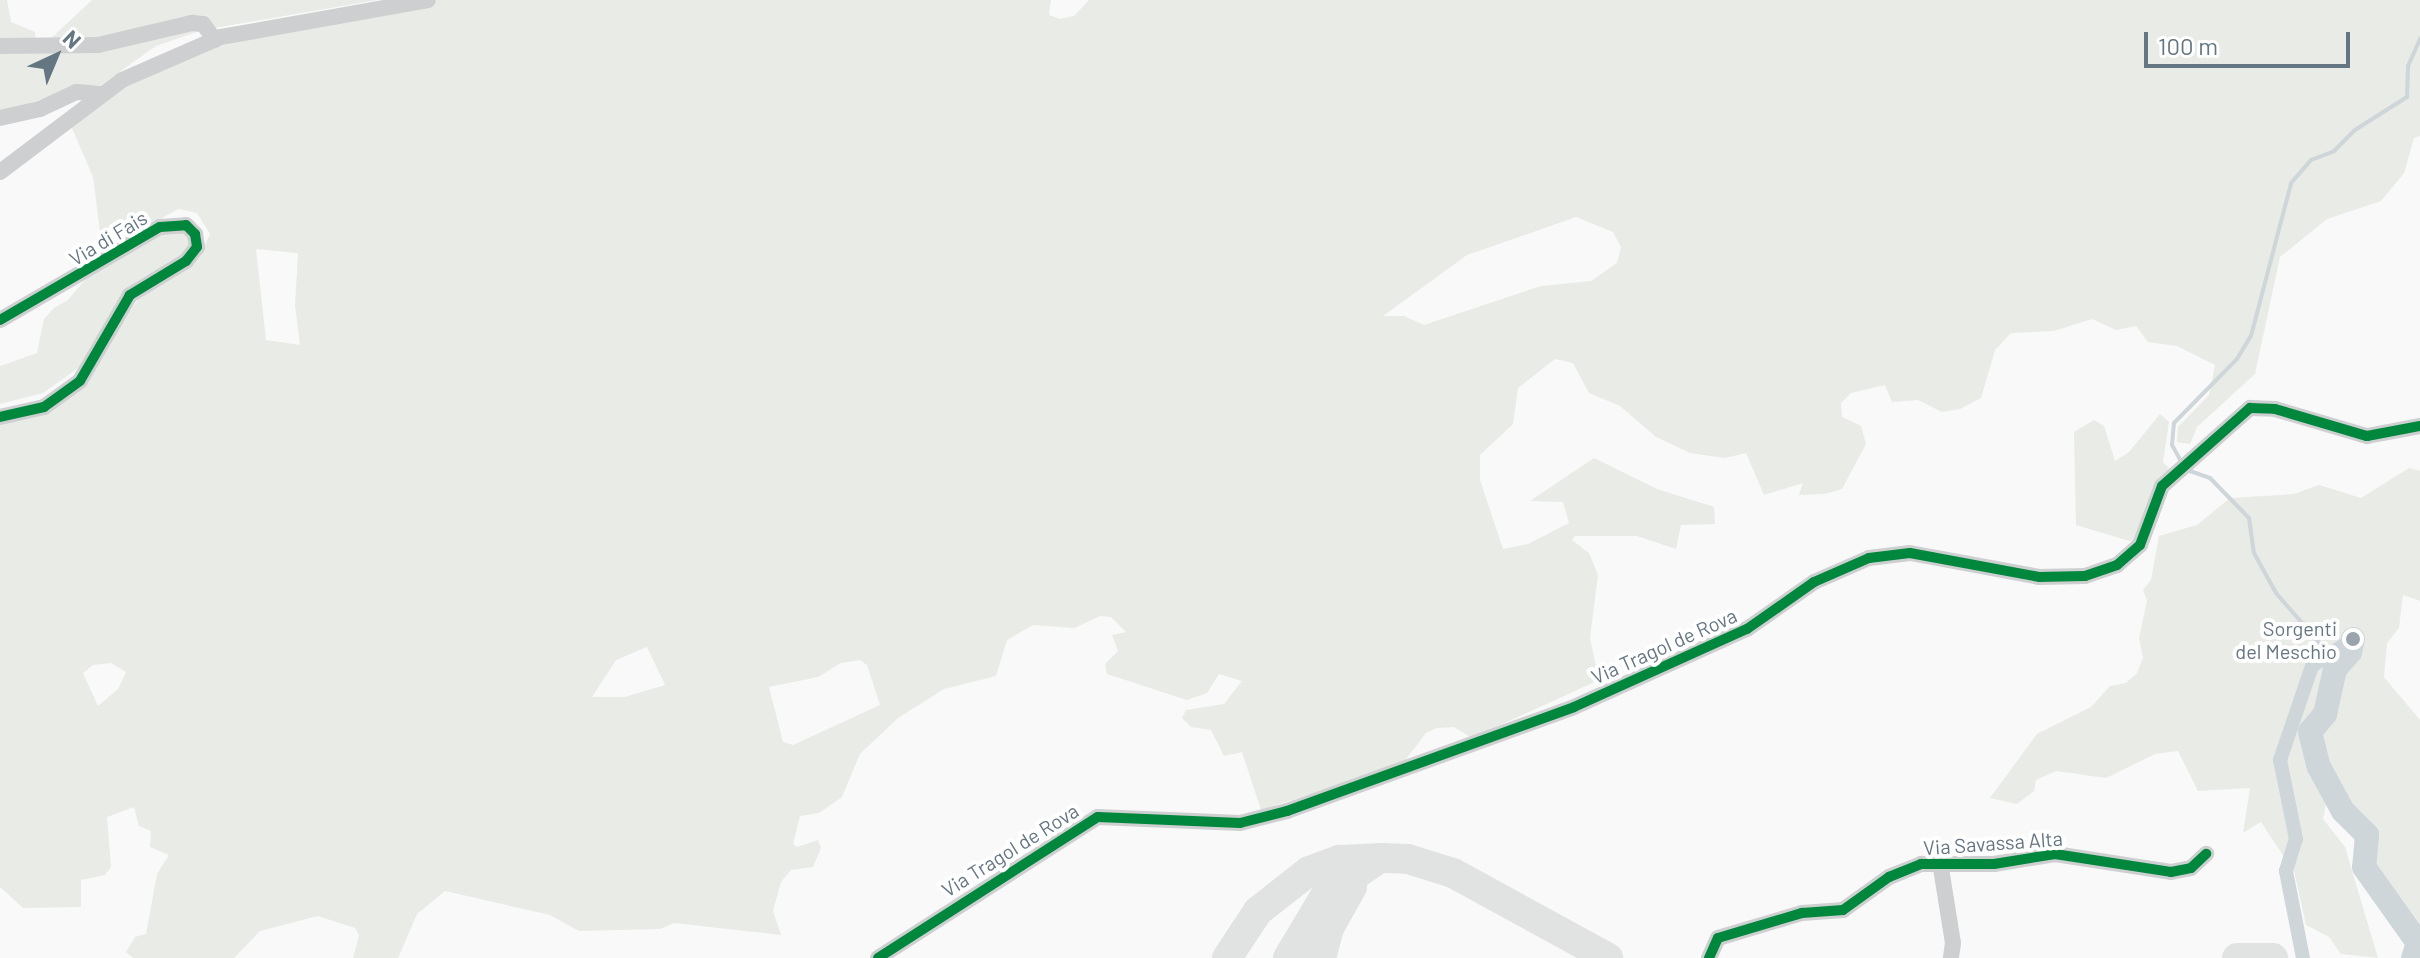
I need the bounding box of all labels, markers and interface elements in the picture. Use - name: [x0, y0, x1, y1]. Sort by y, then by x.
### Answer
- north arrow: [16, 16, 96, 96]
- scale bar: [2148, 16, 2354, 66]
- text: N: [58, 24, 87, 53]
- text: 100 m: [2158, 31, 2218, 60]
- street label: Via di Fais: [65, 205, 151, 271]
- street label: Via Tragol de Rova: [1587, 603, 1741, 689]
- place label: Sorgenti del Meschio: [2235, 616, 2337, 663]
- marker: Sorgenti del Meschio: [2344, 630, 2362, 648]
- street label: Via Tragol de Rova: [937, 798, 1083, 902]
- street label: Via Savassa Alta: [1922, 826, 2064, 860]

